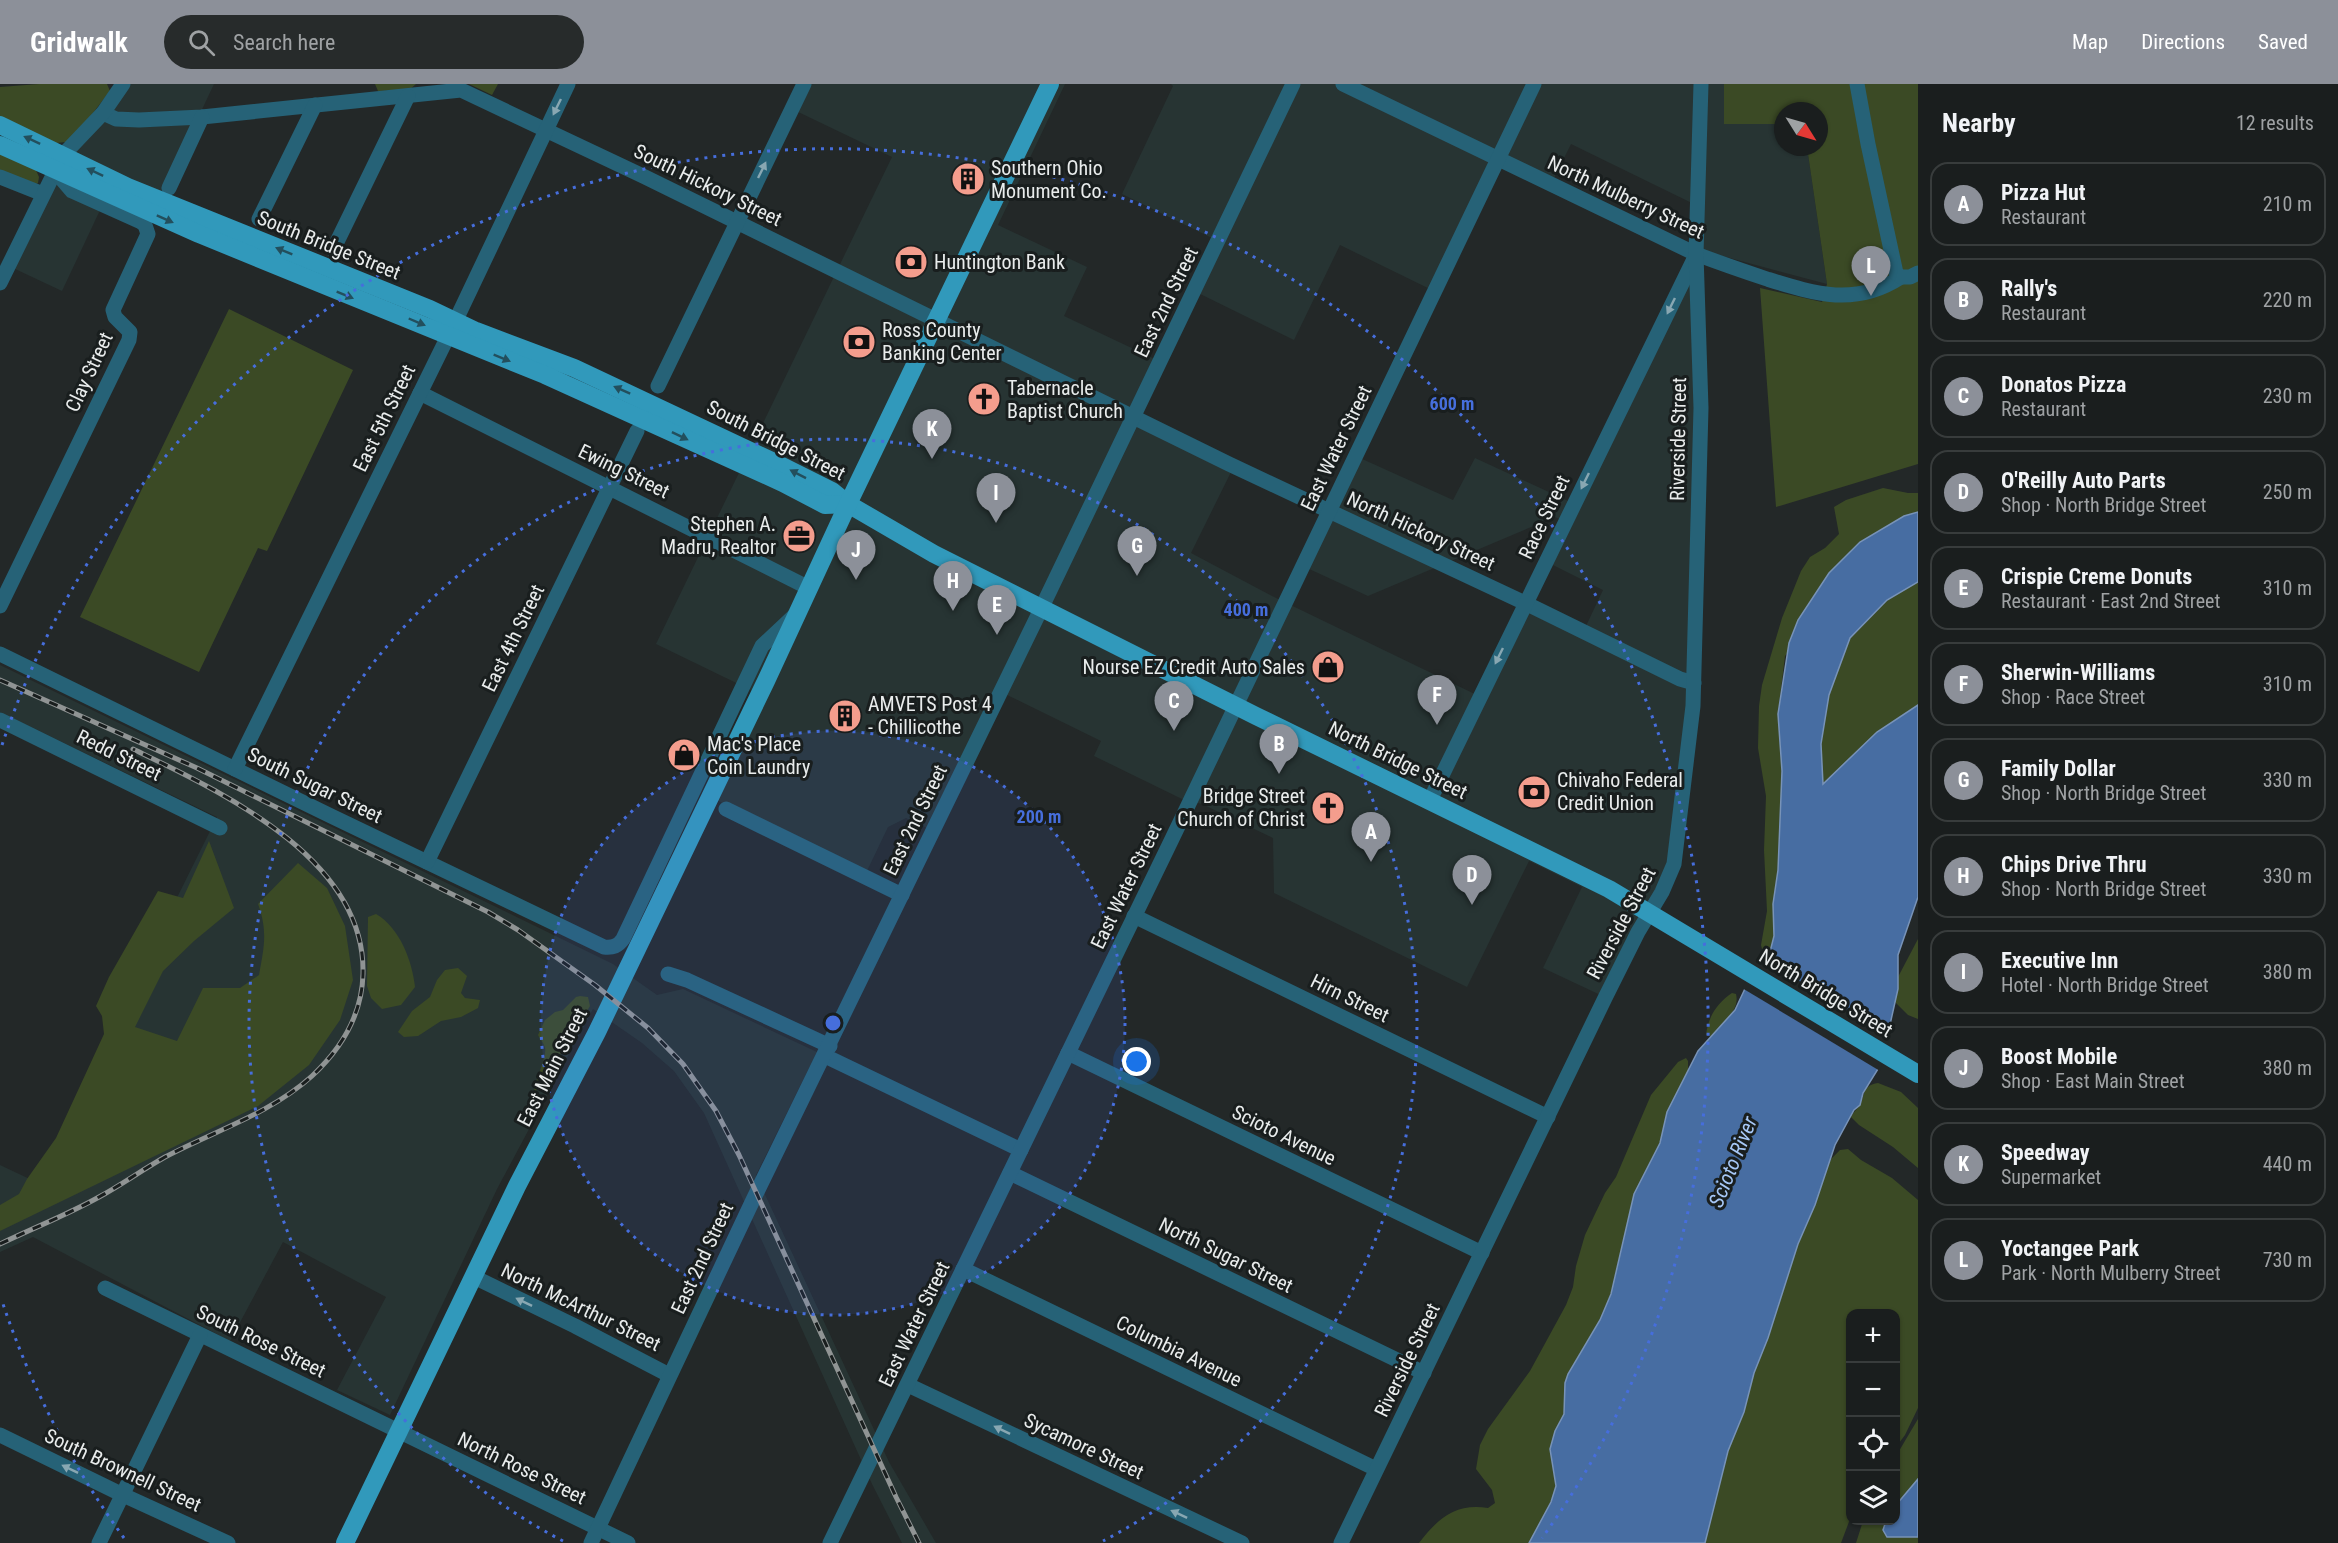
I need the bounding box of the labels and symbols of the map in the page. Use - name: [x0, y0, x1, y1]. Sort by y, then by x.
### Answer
- one-way arrow: [552, 98, 561, 115]
- north arrow: [1774, 102, 1828, 156]
- one-way arrow: [23, 136, 40, 145]
- street label: South Hickory Street: [630, 139, 786, 231]
- street label: North Mulberry Street: [1544, 150, 1708, 244]
- place label: Southern Ohio Monument Co.: [991, 156, 1107, 203]
- one-way arrow: [757, 161, 766, 178]
- building icon: Southern Ohio Monument Co.: [950, 161, 986, 197]
- one-way arrow: [87, 167, 104, 176]
- street label: South Bridge Street: [254, 205, 404, 285]
- one-way arrow: [157, 215, 174, 224]
- street label: East 2nd Street: [1129, 243, 1203, 361]
- bank icon: Huntington Bank: [893, 244, 929, 280]
- one-way arrow: [275, 246, 293, 256]
- pin: L: [1852, 246, 1890, 296]
- place label: Huntington Bank: [934, 250, 1065, 274]
- one-way arrow: [336, 291, 354, 300]
- one-way arrow: [1666, 298, 1675, 315]
- one-way arrow: [408, 318, 426, 327]
- place label: Ross County Banking Center: [882, 318, 1002, 365]
- bank icon: Ross County Banking Center: [841, 324, 877, 360]
- street label: Clay Street: [60, 328, 118, 416]
- one-way arrow: [493, 354, 511, 363]
- street label: East 5th Street: [348, 361, 420, 475]
- place label: Tabernacle Baptist Church: [1007, 376, 1123, 423]
- street label: Riverside Street: [1665, 377, 1691, 501]
- church icon: Tabernacle Baptist Church: [966, 381, 1002, 417]
- street label: East Water Street: [1295, 381, 1377, 515]
- one-way arrow: [612, 385, 630, 395]
- text: 600 m: [1430, 393, 1474, 414]
- street label: South Bridge Street: [703, 395, 849, 485]
- pin: K: [912, 410, 952, 459]
- one-way arrow: [672, 432, 689, 441]
- street label: Ewing Street: [575, 439, 674, 503]
- one-way arrow: [789, 469, 806, 479]
- street label: Race Street: [1513, 471, 1575, 563]
- one-way arrow: [1580, 473, 1589, 490]
- pin: I: [976, 474, 1016, 523]
- street label: North Hickory Street: [1343, 486, 1499, 576]
- place label: Stephen A. Madru, Realtor: [661, 512, 776, 559]
- office icon: Stephen A. Madru, Realtor: [781, 518, 817, 554]
- pin: G: [1118, 526, 1156, 576]
- pin: J: [836, 530, 876, 580]
- pin: H: [934, 562, 972, 611]
- street label: East 4th Street: [477, 581, 549, 695]
- pin: E: [978, 586, 1016, 635]
- text: 400 m: [1224, 599, 1268, 620]
- one-way arrow: [1494, 648, 1503, 665]
- shop icon: Nourse EZ Credit Auto Sales: [1310, 649, 1346, 685]
- place label: Nourse EZ Credit Auto Sales: [1083, 655, 1305, 679]
- pin: F: [1418, 676, 1456, 725]
- pin: C: [1154, 682, 1194, 731]
- place label: AMVETS Post 4 - Chillicothe: [868, 692, 992, 739]
- building icon: AMVETS Post 4 - Chillicothe: [827, 698, 863, 734]
- street label: North Bridge Street: [1325, 716, 1471, 804]
- street label: Redd Street: [73, 724, 165, 786]
- pin: B: [1260, 724, 1298, 774]
- place label: Mac's Place Coin Laundry: [707, 732, 810, 779]
- shop icon: Mac's Place Coin Laundry: [666, 737, 702, 773]
- street label: South Sugar Street: [244, 742, 387, 828]
- street label: East 2nd Street: [878, 761, 952, 879]
- place label: Chivaho Federal Credit Union: [1557, 768, 1683, 815]
- bank icon: Chivaho Federal Credit Union: [1516, 774, 1552, 810]
- place label: Bridge Street Church of Christ: [1177, 784, 1305, 831]
- church icon: Bridge Street Church of Christ: [1310, 790, 1346, 826]
- text: 200 m: [1017, 806, 1061, 827]
- pin: A: [1352, 812, 1390, 862]
- street label: East Water Street: [1085, 819, 1167, 953]
- pin: D: [1452, 856, 1492, 905]
- street label: Riverside Street: [1581, 863, 1661, 983]
- street label: North Bridge Street: [1755, 944, 1897, 1042]
- street label: Hirn Street: [1307, 969, 1393, 1027]
- street label: East Main Street: [512, 1004, 592, 1130]
- centre of rings: [823, 1013, 843, 1033]
- your location: [1122, 1047, 1151, 1076]
- street label: Scioto Avenue: [1228, 1100, 1340, 1170]
- water label: Scioto River: [1704, 1112, 1762, 1211]
- street label: East 2nd Street: [666, 1198, 738, 1317]
- street label: North Sugar Street: [1155, 1212, 1297, 1298]
- street label: East Water Street: [873, 1257, 955, 1391]
- street label: North McArthur Street: [497, 1258, 665, 1356]
- one-way arrow: [516, 1297, 533, 1306]
- street label: South Rose Street: [192, 1299, 330, 1383]
- street label: Riverside Street: [1369, 1299, 1445, 1421]
- street label: Columbia Avenue: [1112, 1310, 1246, 1392]
- street label: Sycamore Street: [1020, 1408, 1148, 1484]
- street label: South Brownell Street: [41, 1423, 205, 1517]
- one-way arrow: [994, 1426, 1011, 1435]
- street label: North Rose Street: [454, 1427, 590, 1509]
- one-way arrow: [61, 1465, 79, 1475]
- one-way arrow: [1170, 1509, 1187, 1518]

